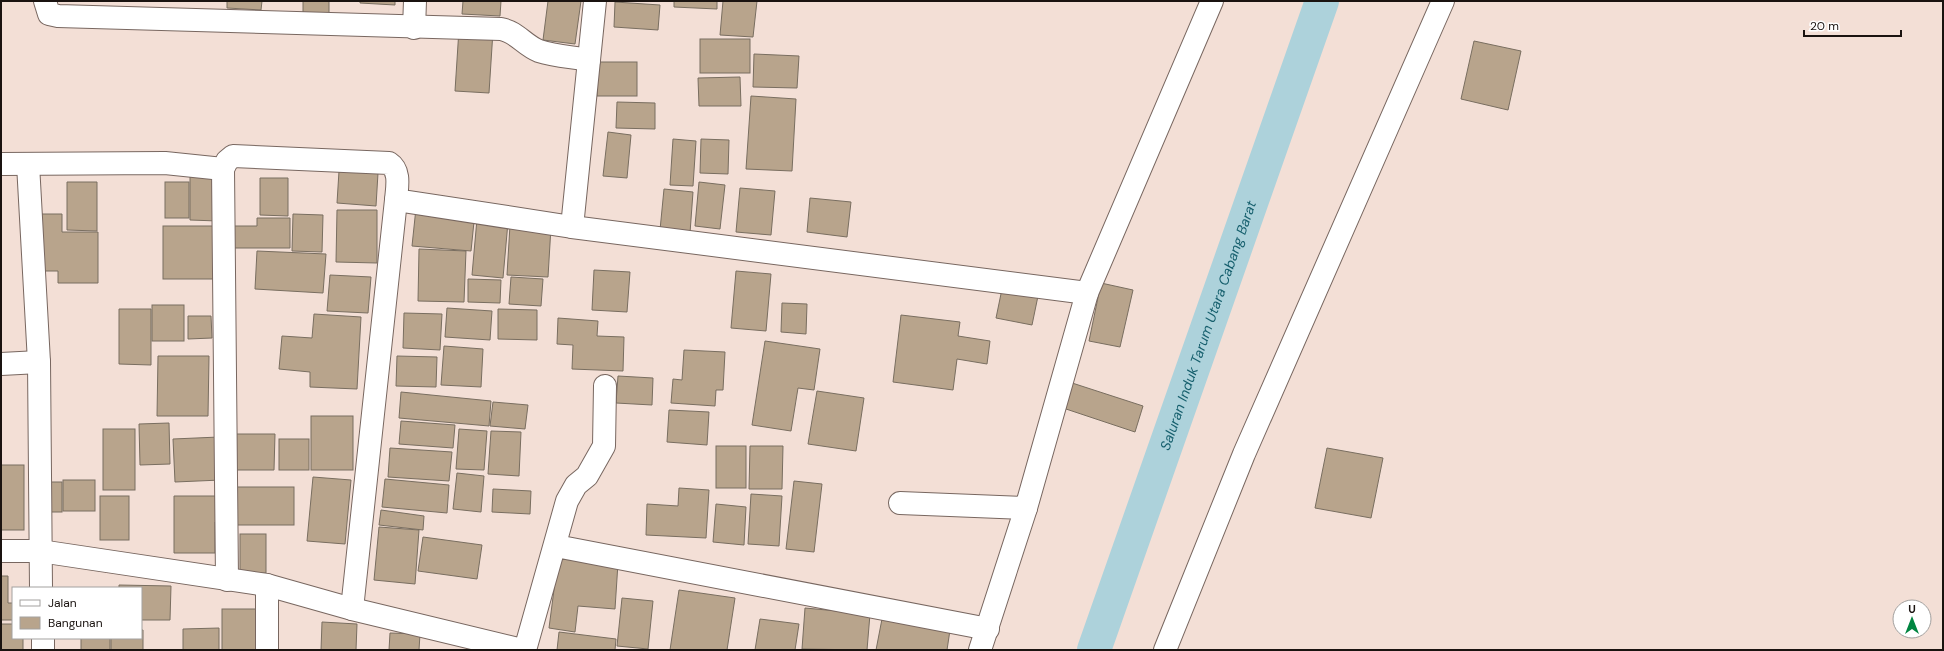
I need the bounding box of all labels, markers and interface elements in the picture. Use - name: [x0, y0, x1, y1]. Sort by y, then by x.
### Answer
- scale bar: [1804, 12, 1901, 38]
- text: 20 m: [1810, 18, 1839, 34]
- water label: Saluran Induk Tarum Utara Cabang Barat: [1156, 198, 1260, 453]
- legend: [12, 587, 142, 639]
- text: Jalan: [48, 595, 77, 611]
- north arrow: [1892, 599, 1932, 639]
- text: U: [1908, 602, 1916, 616]
- text: Bangunan: [48, 615, 103, 631]

